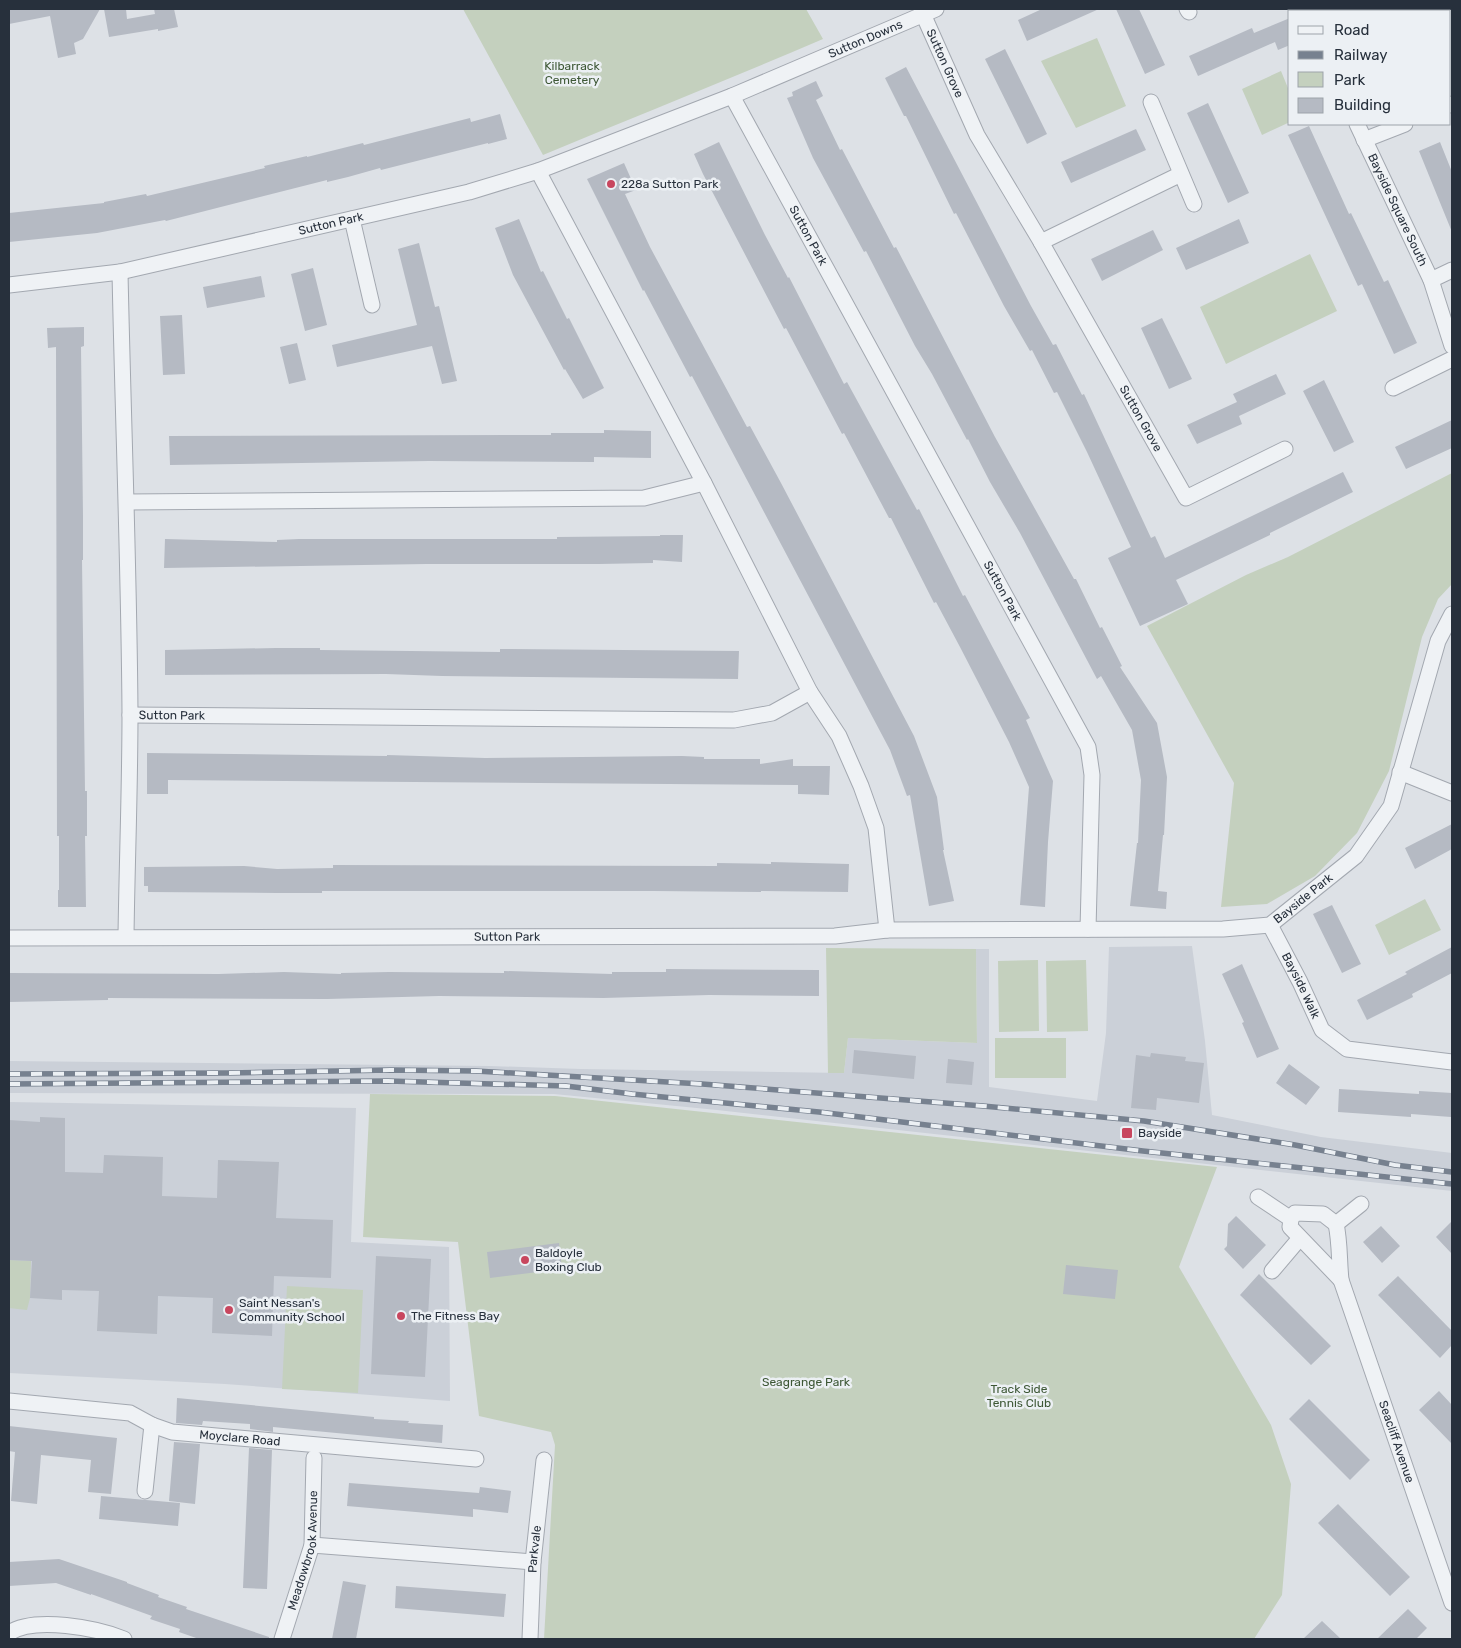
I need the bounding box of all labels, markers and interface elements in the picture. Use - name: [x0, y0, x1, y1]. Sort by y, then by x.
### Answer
- legend: [1288, 10, 1451, 125]
- street label: Sutton Downs: [826, 17, 905, 61]
- text: Road: [1334, 21, 1370, 39]
- street label: Sutton Grove: [924, 27, 967, 100]
- text: Railway: [1334, 46, 1388, 64]
- park label: Kilbarrack Cemetery: [544, 59, 600, 87]
- text: Park: [1334, 71, 1365, 89]
- text: Building: [1334, 96, 1391, 114]
- street label: Bayside Square South: [1365, 151, 1430, 268]
- place label: 228a Sutton Park: [621, 177, 719, 191]
- marker: 228a Sutton Park: [605, 178, 617, 190]
- street label: Sutton Park: [786, 203, 831, 269]
- street label: Sutton Park: [297, 209, 365, 238]
- street label: Sutton Grove: [1117, 383, 1165, 454]
- street label: Sutton Park: [981, 558, 1025, 624]
- street label: Sutton Park: [139, 708, 206, 723]
- street label: Bayside Park: [1271, 870, 1336, 926]
- street label: Sutton Park: [474, 930, 541, 944]
- street label: Bayside Walk: [1279, 950, 1323, 1022]
- marker: Bayside: [1120, 1126, 1134, 1140]
- place label: Bayside: [1138, 1126, 1182, 1140]
- place label: Baldoyle Boxing Club: [535, 1246, 602, 1274]
- marker: Baldoyle Boxing Club: [519, 1254, 531, 1266]
- place label: Saint Nessan's Community School: [239, 1296, 345, 1324]
- marker: Saint Nessan's Community School: [223, 1304, 235, 1316]
- place label: The Fitness Bay: [411, 1309, 500, 1323]
- marker: The Fitness Bay: [395, 1310, 407, 1322]
- park label: Seagrange Park: [762, 1375, 851, 1389]
- park label: Track Side Tennis Club: [987, 1382, 1051, 1410]
- street label: Seacliff Avenue: [1376, 1399, 1417, 1485]
- street label: Moyclare Road: [199, 1427, 281, 1449]
- street label: Meadowbrook Avenue: [285, 1490, 320, 1612]
- street label: Parkvale: [526, 1524, 544, 1573]

